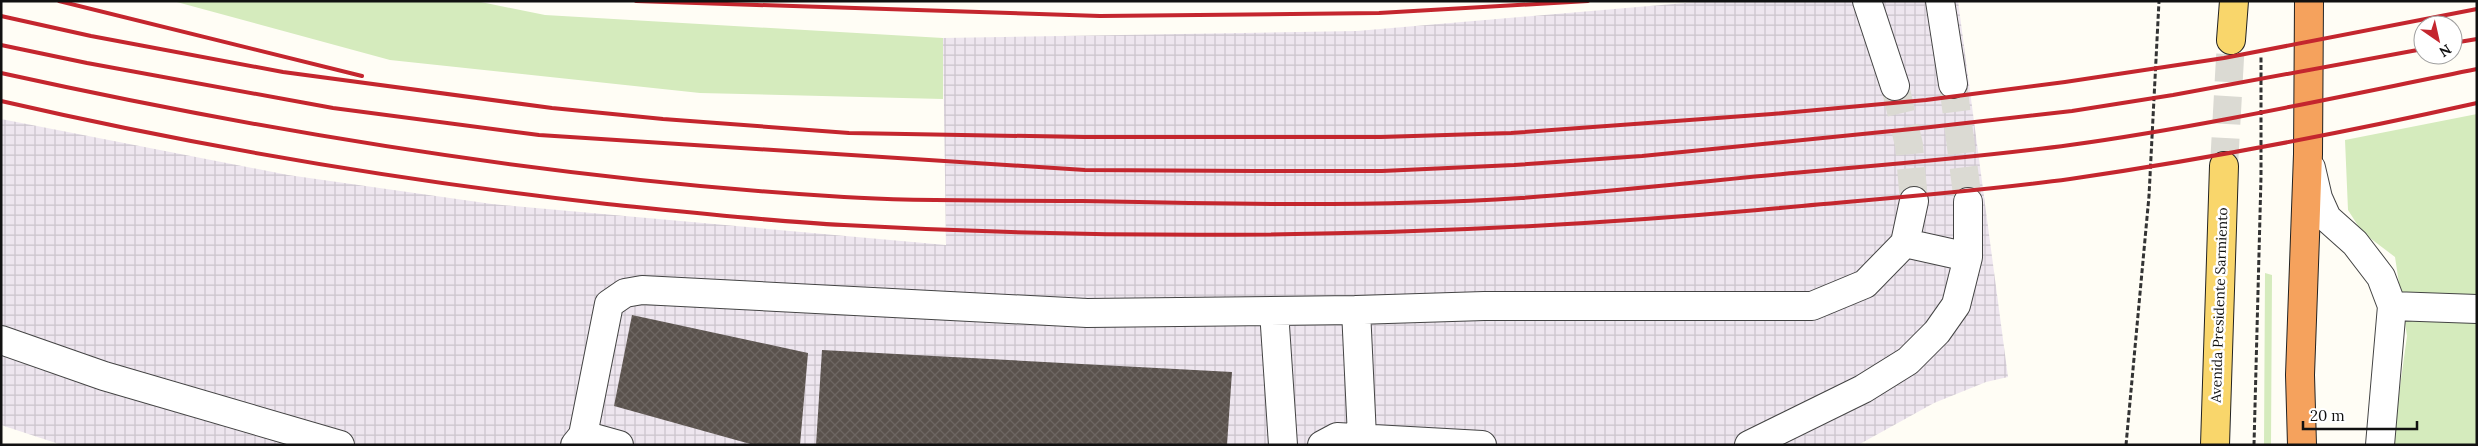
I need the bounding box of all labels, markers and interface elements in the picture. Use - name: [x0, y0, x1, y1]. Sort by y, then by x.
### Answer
- north arrow: [2413, 15, 2463, 65]
- text: N: [2436, 40, 2455, 61]
- street label: Avenida Presidente Sarmiento: [2207, 207, 2231, 404]
- scale bar: [2303, 398, 2417, 430]
- text: 20 m: [2310, 406, 2345, 425]

